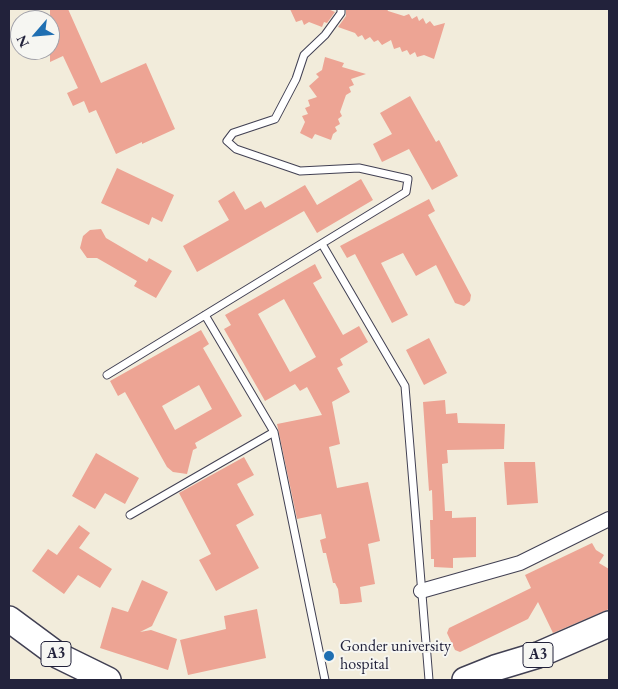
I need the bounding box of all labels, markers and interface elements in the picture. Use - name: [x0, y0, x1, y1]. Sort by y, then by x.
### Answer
- north arrow: [10, 10, 60, 60]
- text: N: [12, 32, 33, 50]
- place label: Gonder university hospital: [340, 637, 451, 675]
- road number: A3: [41, 642, 71, 666]
- road number: A3: [523, 642, 553, 668]
- marker: Gonder university hospital: [322, 649, 336, 663]

